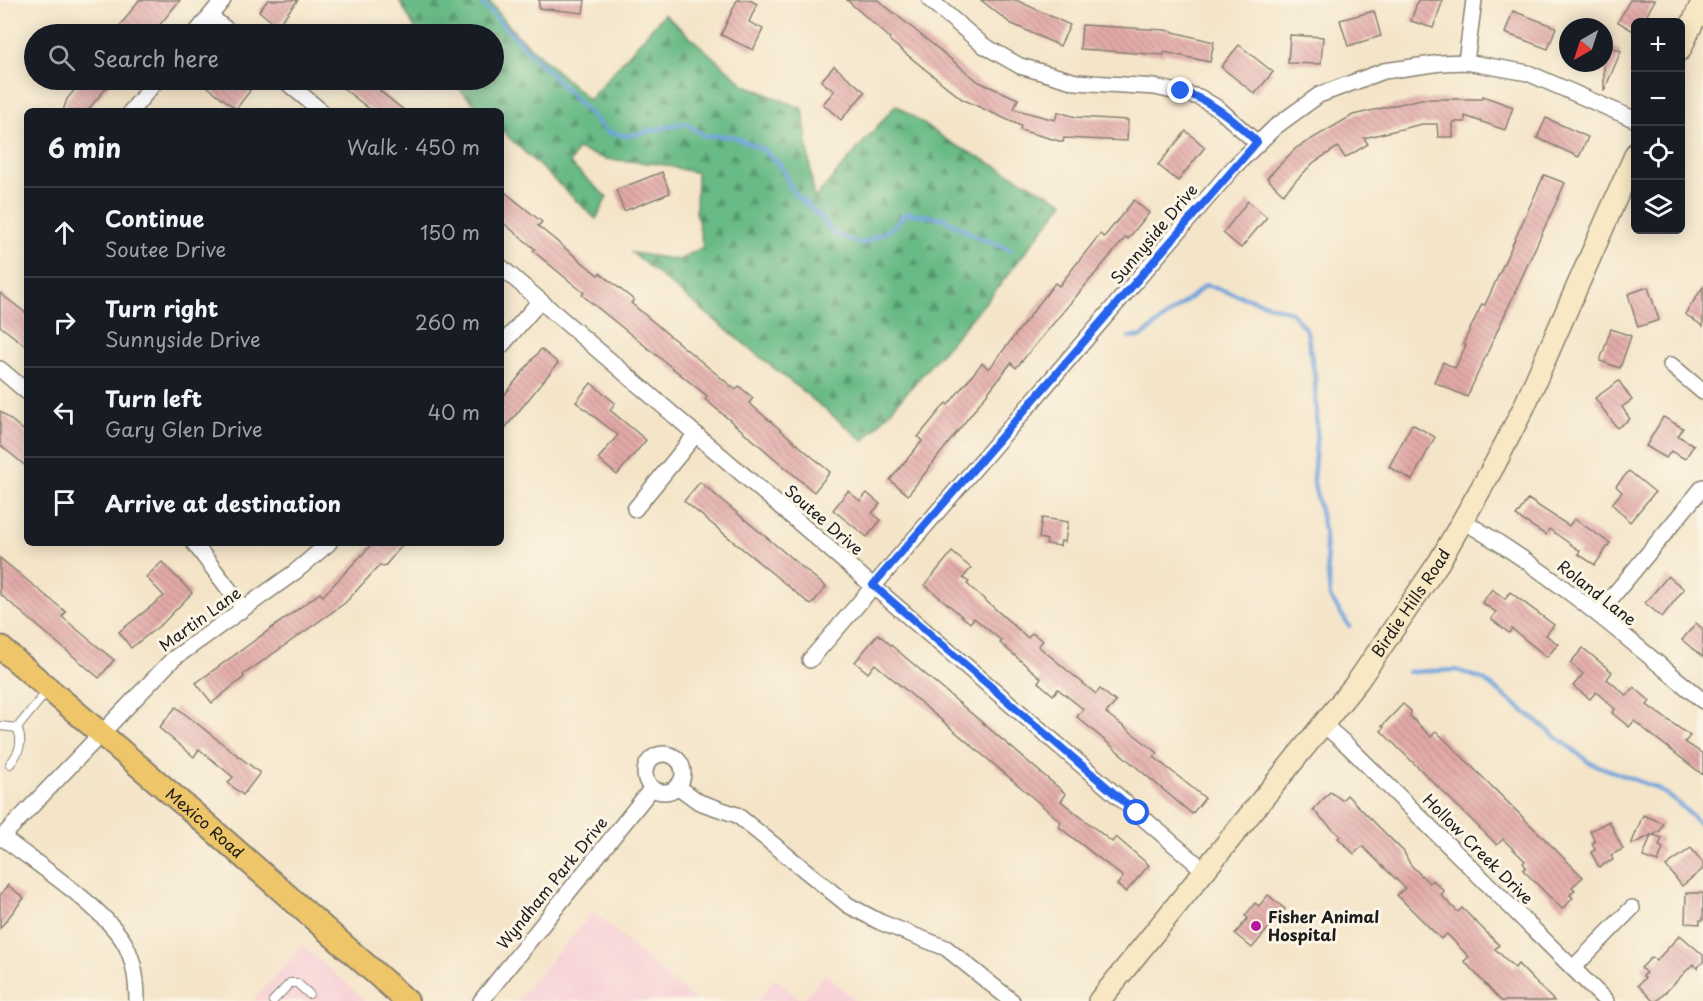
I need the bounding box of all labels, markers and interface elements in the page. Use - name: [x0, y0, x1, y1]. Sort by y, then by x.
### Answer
- north arrow: [1559, 18, 1613, 72]
- map controls: [1631, 18, 1685, 234]
- button: +: [1631, 18, 1685, 72]
- search box: [24, 24, 504, 90]
- icon: search: [45, 41, 78, 74]
- text: Search here: [93, 41, 219, 74]
- button: −: [1631, 72, 1685, 126]
- route end: [1167, 77, 1193, 103]
- button: locate: [1631, 126, 1685, 180]
- text: 6 min: [48, 128, 121, 167]
- text: Walk · 450 m: [347, 132, 480, 162]
- street label: Sunnyside Drive: [1104, 178, 1202, 289]
- button: layers: [1631, 180, 1685, 234]
- text: Continue: [105, 201, 204, 234]
- icon: ahead: [48, 216, 81, 249]
- text: 150 m: [420, 217, 480, 247]
- text: Soutee Drive: [105, 234, 226, 264]
- text: Turn right: [105, 291, 218, 324]
- icon: right: [48, 306, 81, 339]
- text: 260 m: [415, 307, 480, 337]
- text: Sunnyside Drive: [105, 324, 261, 354]
- text: Turn left: [105, 381, 202, 414]
- icon: left: [48, 396, 81, 429]
- text: 40 m: [428, 397, 480, 427]
- text: Gary Glen Drive: [105, 414, 263, 444]
- street label: Soutee Drive: [780, 478, 869, 560]
- icon: arrive: [48, 486, 81, 519]
- text: Arrive at destination: [105, 486, 341, 519]
- street label: Birdie Hills Road: [1365, 544, 1455, 662]
- street label: Roland Lane: [1553, 554, 1642, 631]
- street label: Martin Lane: [153, 580, 245, 656]
- street label: Mexico Road: [161, 781, 250, 863]
- street label: Hollow Creek Drive: [1418, 787, 1540, 909]
- route start: [1123, 799, 1149, 825]
- street label: Wyndham Park Drive: [490, 811, 612, 954]
- place label: Fisher Animal Hospital: [1268, 904, 1379, 946]
- marker: Fisher Animal Hospital: [1249, 919, 1263, 933]

